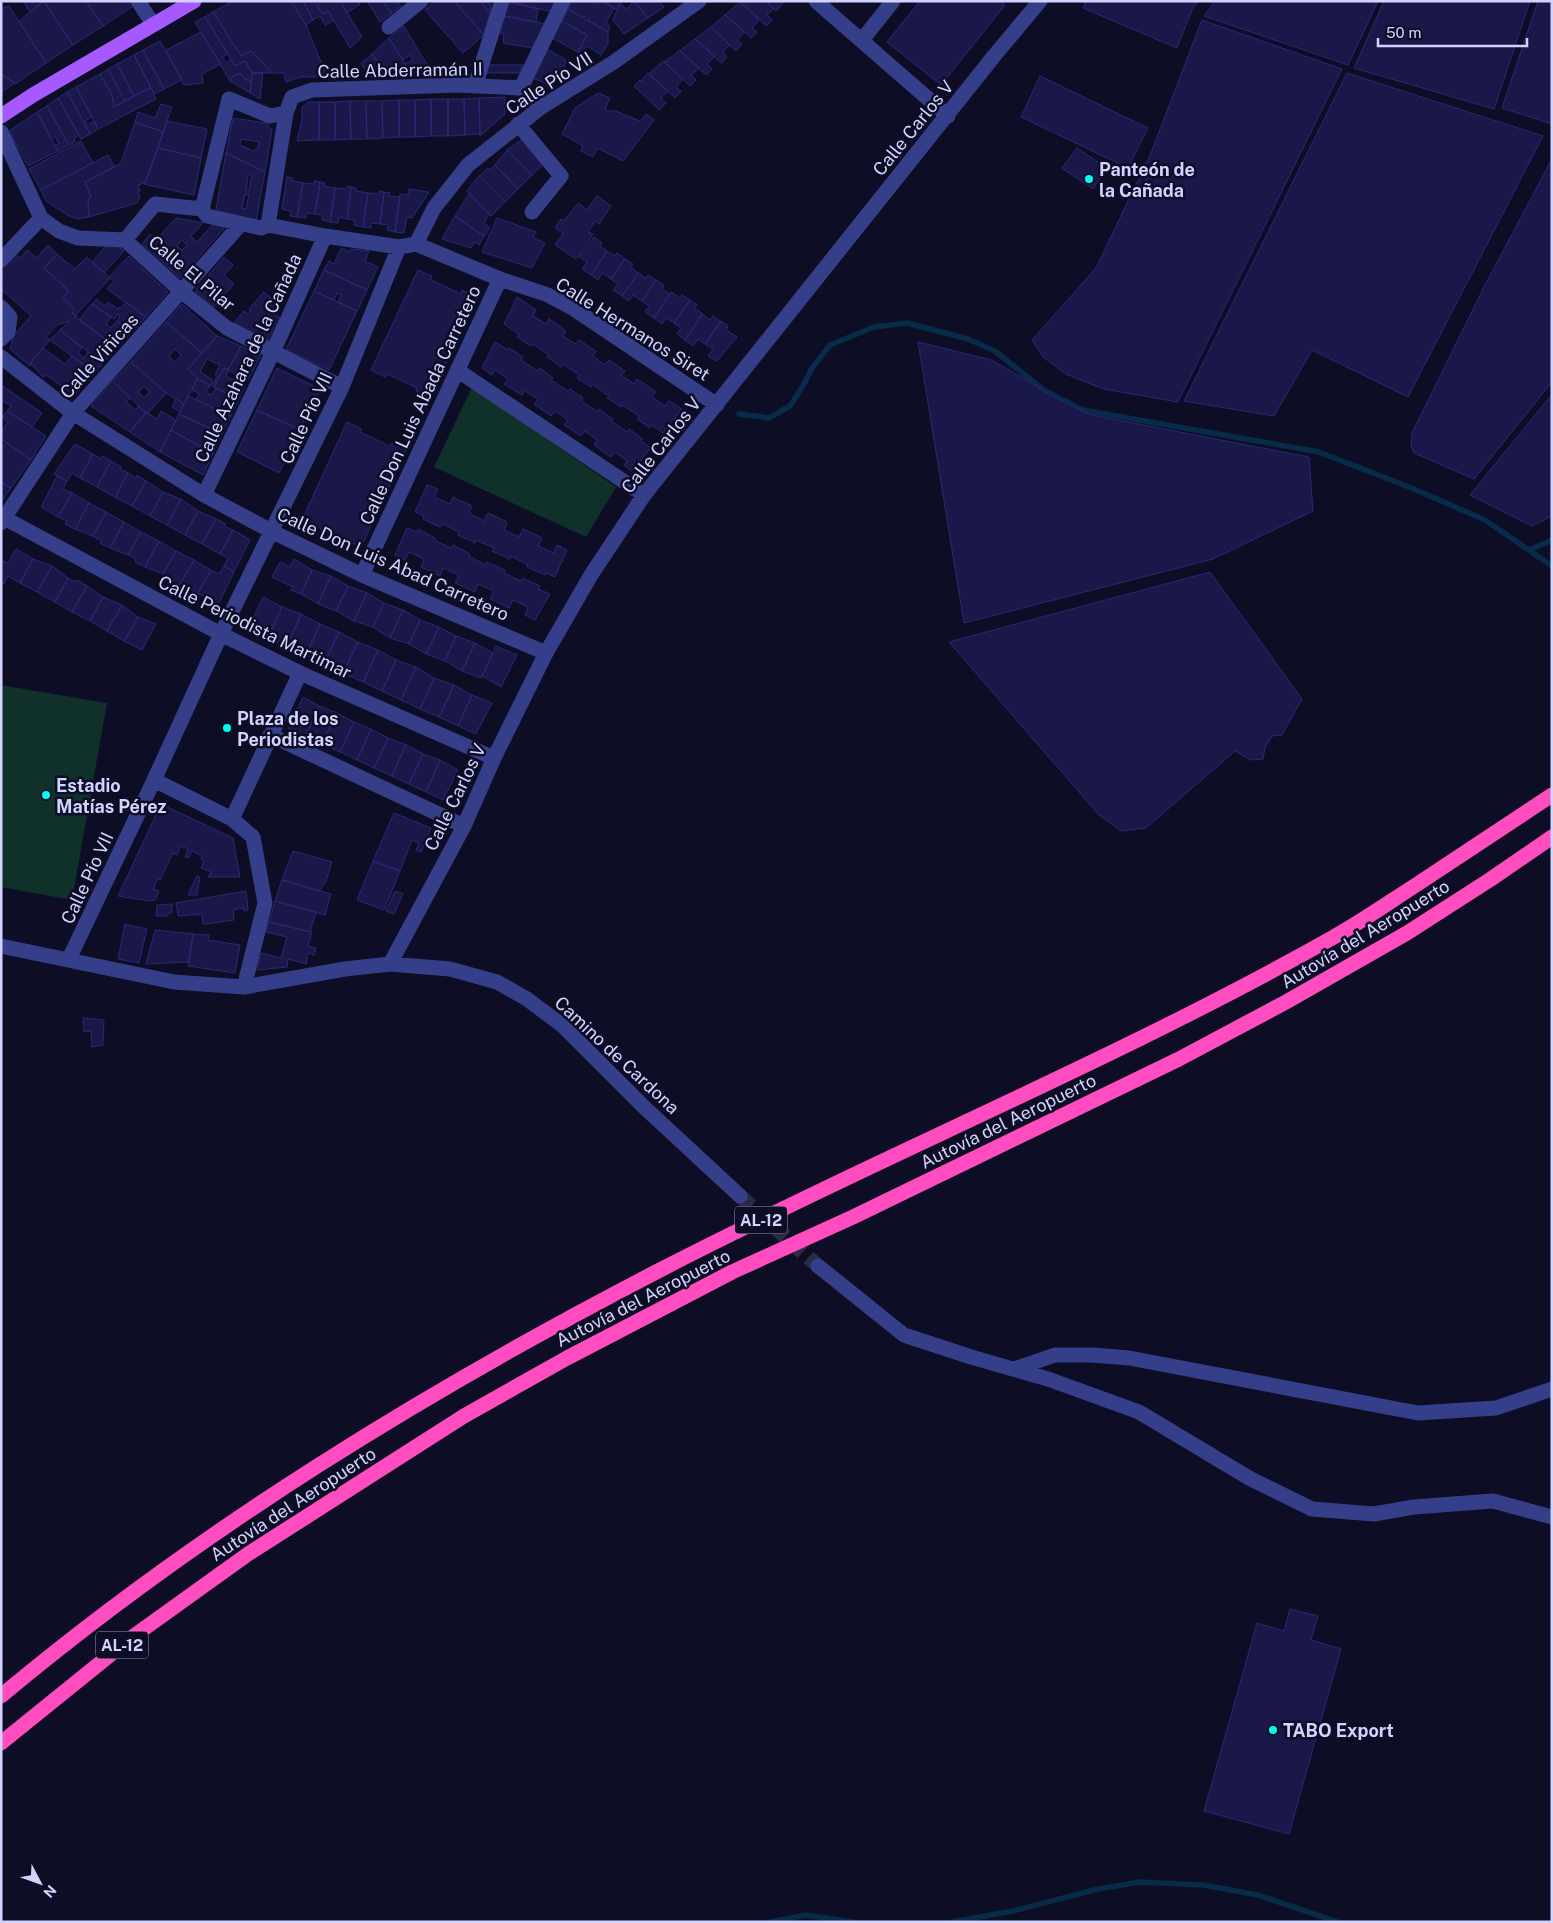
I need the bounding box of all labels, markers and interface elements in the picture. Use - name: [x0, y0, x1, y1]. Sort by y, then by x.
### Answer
- scale bar: [1378, 15, 1527, 47]
- text: 50 m: [1386, 24, 1421, 41]
- street label: Calle Pío VII: [502, 47, 596, 119]
- street label: Calle Abderramán II: [317, 58, 483, 82]
- street label: Calle Carlos V: [868, 76, 958, 180]
- place label: Panteón de la Cañada: [1099, 159, 1195, 201]
- marker: Panteón de la Cañada: [1083, 173, 1095, 185]
- street label: Calle El Pilar: [145, 231, 239, 315]
- street label: Calle Azahara de la Cañada: [190, 250, 306, 466]
- street label: Calle Hermanos Siret: [552, 273, 714, 385]
- street label: Calle Don Luis Abada Carretero: [355, 282, 485, 528]
- street label: Calle Viñicas: [56, 309, 142, 403]
- street label: Calle Pío VII: [276, 369, 336, 467]
- street label: Calle Carlos V: [617, 393, 705, 497]
- street label: Calle Don Luis Abad Carretero: [274, 503, 512, 625]
- street label: Calle Periodista Martimar: [155, 571, 355, 683]
- place label: Plaza de los Periodistas: [237, 708, 339, 750]
- marker: Plaza de los Periodistas: [221, 722, 233, 734]
- street label: Calle Carlos V: [420, 740, 490, 854]
- place label: Estadio Matías Pérez: [56, 775, 166, 817]
- marker: Estadio Matías Pérez: [40, 789, 52, 801]
- street label: Calle Pío VII: [57, 829, 117, 927]
- street label: Autovía del Aeropuerto: [1277, 875, 1453, 993]
- street label: Camino de Cardona: [550, 992, 684, 1118]
- street label: Autovía del Aeropuerto: [917, 1069, 1099, 1173]
- road number: AL-12: [735, 1206, 787, 1234]
- street label: Autovía del Aeropuerto: [552, 1245, 734, 1351]
- street label: Autovía del Aeropuerto: [206, 1443, 380, 1565]
- road number: AL-12: [96, 1632, 148, 1658]
- place label: TABO Export: [1283, 1720, 1394, 1741]
- marker: TABO Export: [1267, 1724, 1279, 1736]
- north arrow: [15, 1858, 65, 1908]
- text: N: [40, 1882, 59, 1901]

